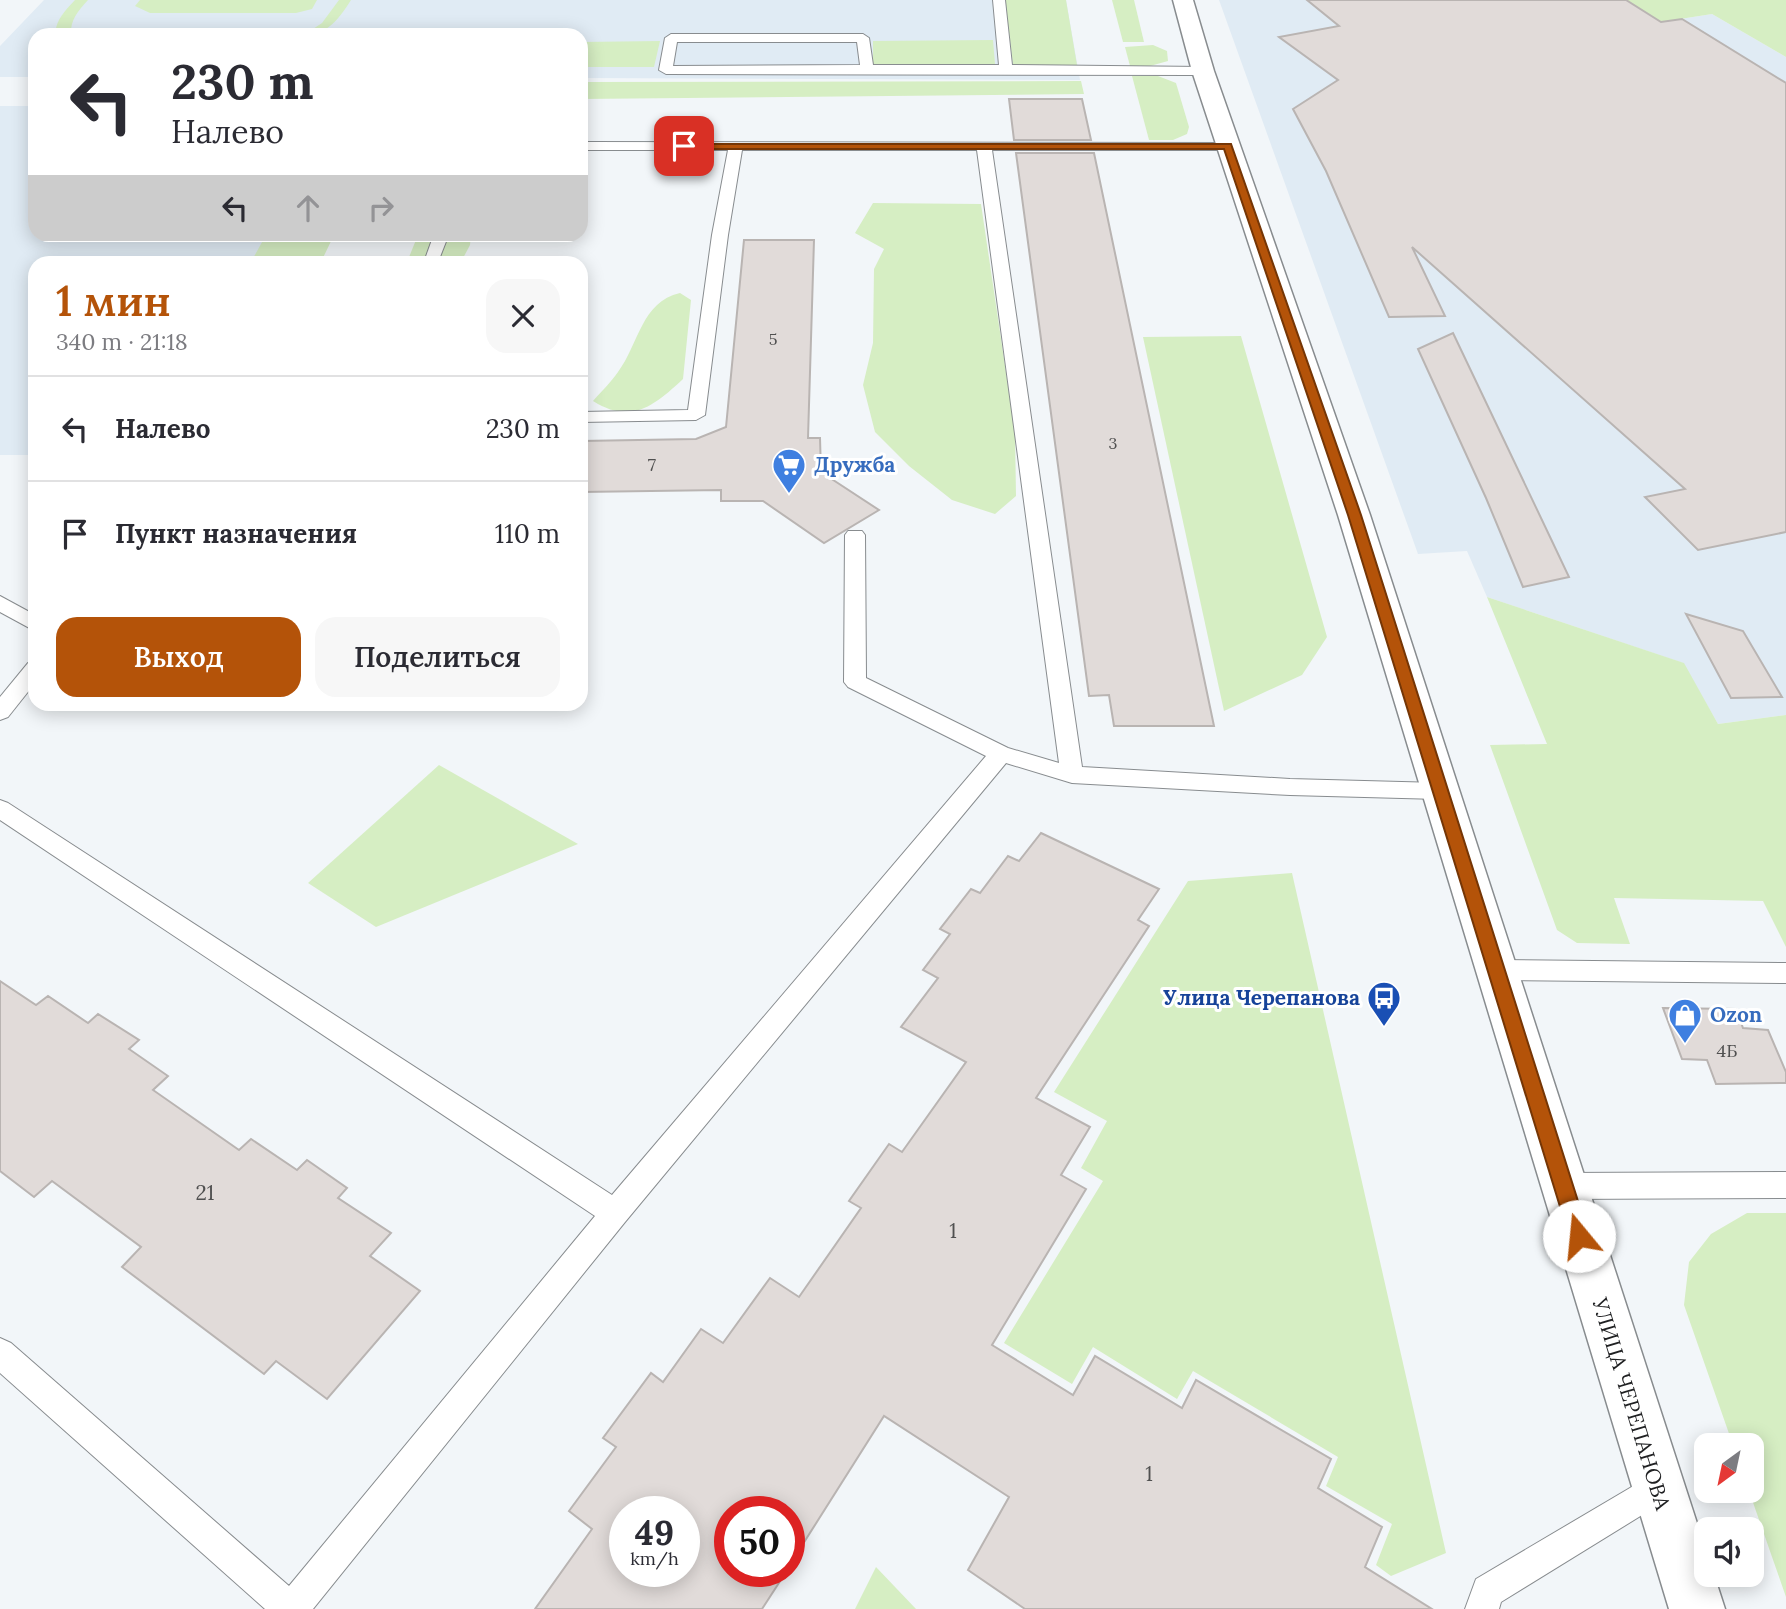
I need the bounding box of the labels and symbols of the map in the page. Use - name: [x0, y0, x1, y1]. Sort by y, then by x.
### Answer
- pin: [654, 116, 714, 176]
- house number: 5: [769, 329, 777, 349]
- house number: 3: [1109, 433, 1118, 453]
- supermarket icon: Дружба: [770, 446, 808, 495]
- place label: Дружба: [814, 451, 895, 478]
- house number: 7: [648, 453, 656, 476]
- bus stop icon: Улица Черепанова: [1365, 979, 1403, 1028]
- place label: Улица Черепанова: [1163, 984, 1360, 1011]
- shop icon: Ozon: [1666, 996, 1704, 1045]
- place label: Ozon: [1710, 1001, 1762, 1028]
- house number: 4Б: [1717, 1039, 1737, 1062]
- house number: 21: [196, 1179, 214, 1206]
- position arrow: [1542, 1199, 1616, 1273]
- house number: 1: [949, 1217, 957, 1244]
- street label: УЛИЦА ЧЕРЕПАНОВА: [1586, 1294, 1677, 1514]
- north arrow: [1694, 1433, 1764, 1503]
- house number: 1: [1145, 1460, 1153, 1487]
- speed limit sign: 50: [714, 1496, 805, 1587]

